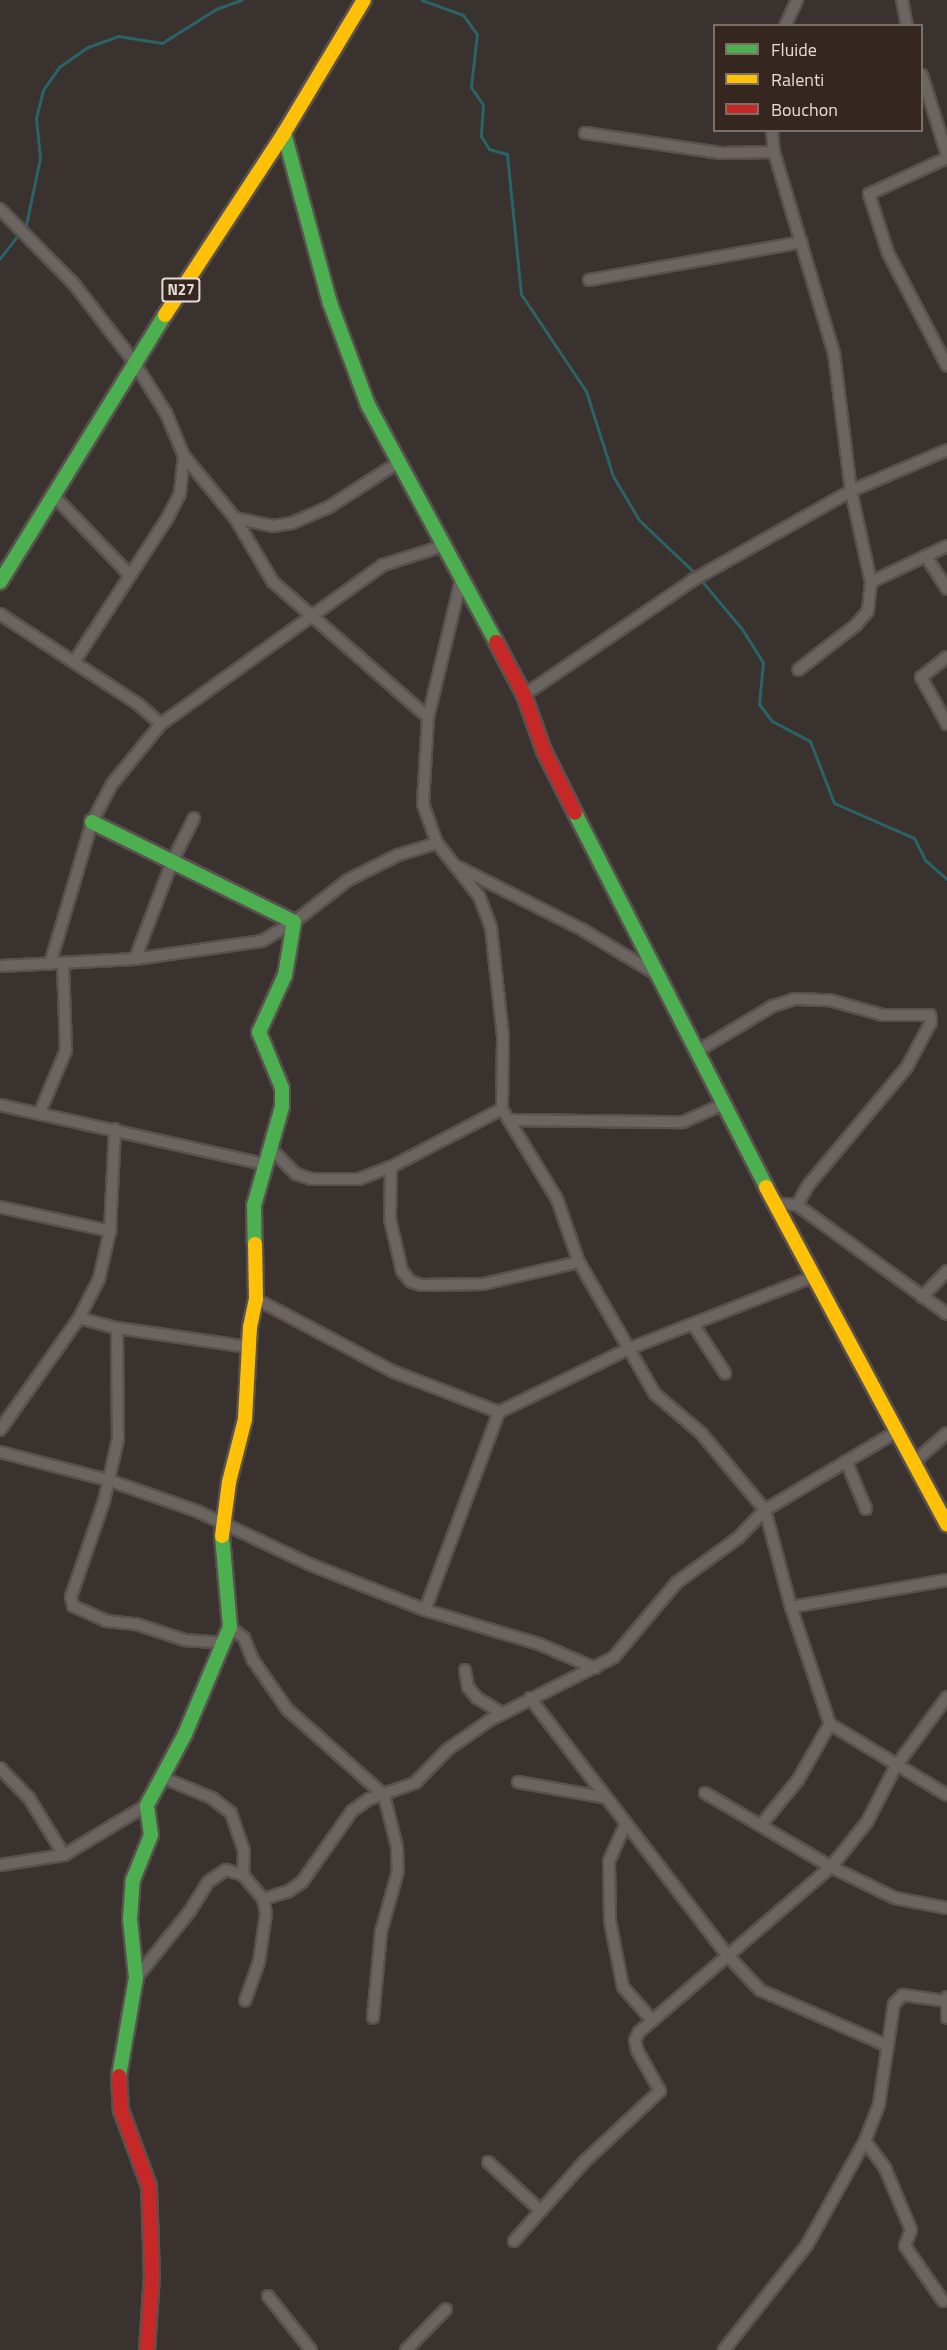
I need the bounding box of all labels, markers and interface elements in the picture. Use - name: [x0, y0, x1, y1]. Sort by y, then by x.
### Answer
- legend: [713, 24, 923, 132]
- text: Fluide: [771, 36, 817, 63]
- text: Ralenti: [771, 66, 824, 93]
- text: Bouchon: [771, 96, 838, 123]
- road number: N27: [160, 278, 202, 302]

